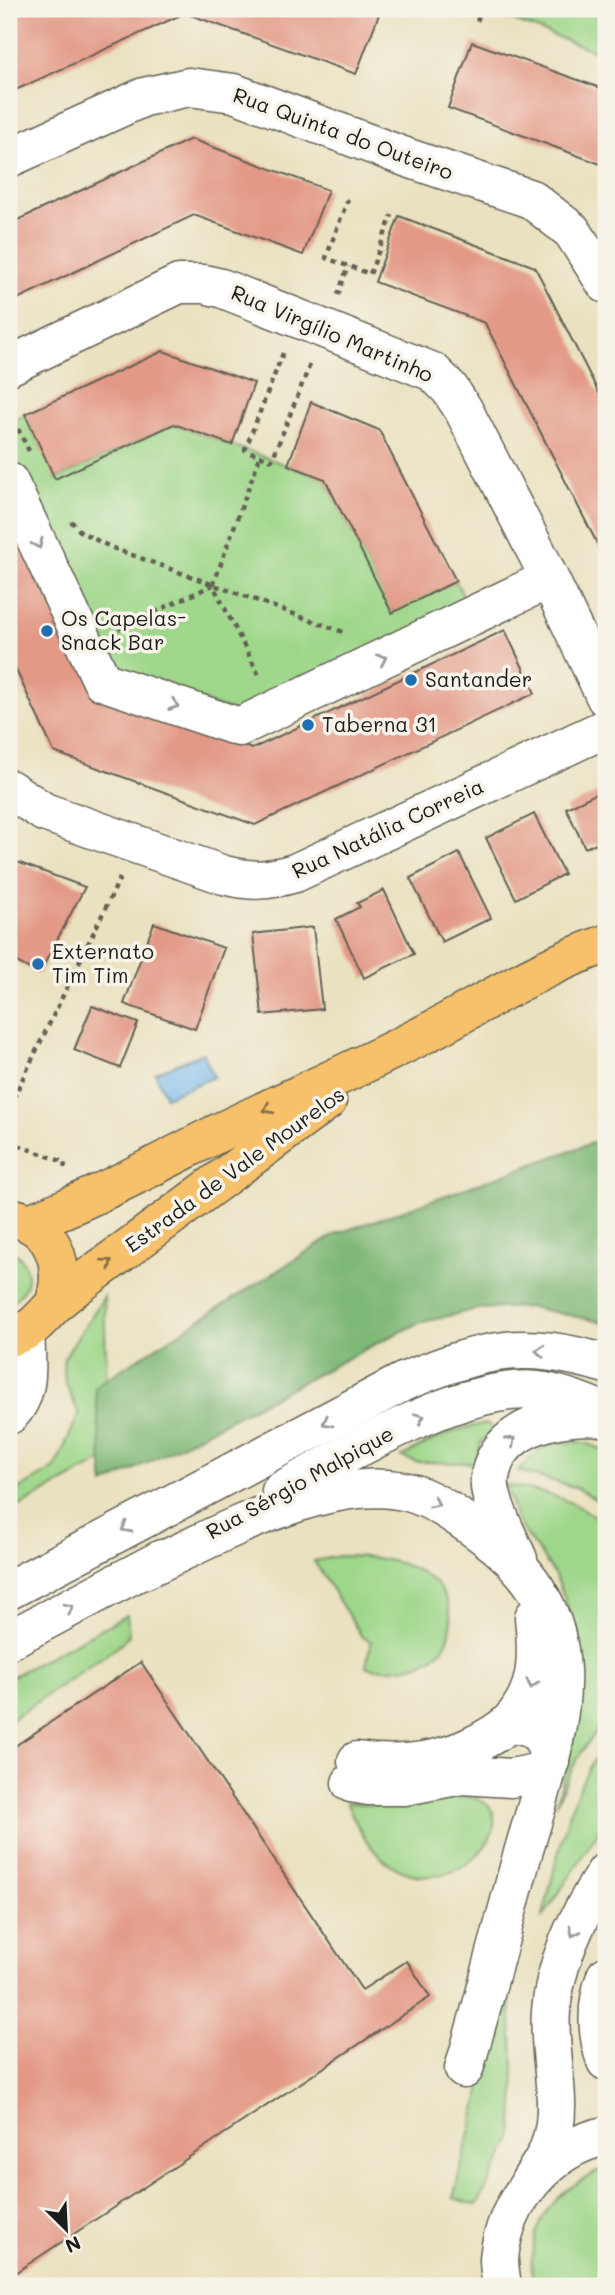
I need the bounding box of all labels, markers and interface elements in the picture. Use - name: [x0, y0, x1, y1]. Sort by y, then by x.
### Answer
- street label: Rua Quinta do Outeiro: [230, 80, 457, 185]
- street label: Rua Virgílio Martinho: [228, 278, 438, 387]
- one-way arrow: [29, 536, 43, 549]
- place label: Os Capelas- Snack Bar: [61, 604, 186, 655]
- marker: Os Capelas- Snack Bar: [39, 623, 55, 639]
- one-way arrow: [375, 653, 387, 667]
- place label: Santander: [425, 665, 532, 692]
- marker: Santander: [403, 672, 419, 688]
- one-way arrow: [167, 697, 179, 712]
- place label: Taberna 31: [322, 710, 437, 737]
- marker: Taberna 31: [300, 717, 316, 733]
- street label: Rua Natália Correia: [287, 771, 487, 884]
- place label: Externato Tim Tim: [52, 937, 154, 988]
- marker: Externato Tim Tim: [30, 956, 46, 972]
- street label: Estrada de Vale Mourelos: [119, 1080, 349, 1258]
- one-way arrow: [263, 1101, 275, 1115]
- one-way arrow: [100, 1259, 113, 1271]
- one-way arrow: [534, 1343, 545, 1358]
- one-way arrow: [413, 1412, 425, 1426]
- one-way arrow: [322, 1414, 335, 1427]
- street label: Rua Sérgio Malpique: [201, 1419, 398, 1544]
- one-way arrow: [503, 1437, 516, 1449]
- one-way arrow: [428, 1495, 440, 1509]
- one-way arrow: [121, 1520, 133, 1533]
- one-way arrow: [62, 1603, 74, 1616]
- one-way arrow: [526, 1678, 540, 1690]
- one-way arrow: [568, 1925, 582, 1938]
- north arrow: [32, 2194, 102, 2264]
- text: N: [61, 2231, 85, 2259]

